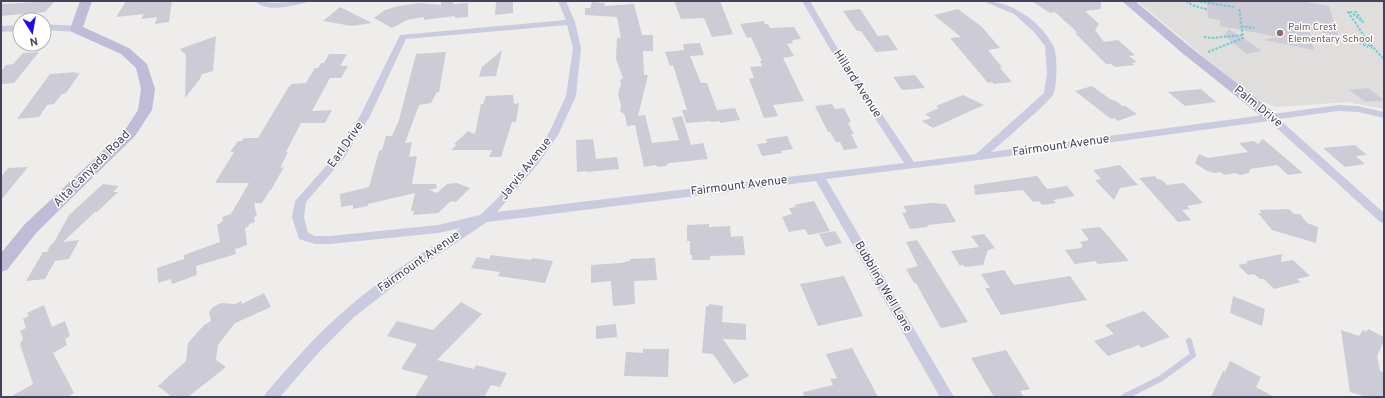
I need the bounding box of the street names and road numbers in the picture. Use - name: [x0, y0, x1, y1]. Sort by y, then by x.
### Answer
- street label: Hillard Avenue: [829, 47, 885, 121]
- street label: Palm Drive: [1230, 82, 1286, 132]
- street label: Earl Drive: [324, 119, 368, 171]
- street label: Alta Canyada Road: [50, 127, 134, 211]
- street label: Fairmount Avenue: [1012, 131, 1110, 161]
- street label: Jarvis Avenue: [497, 134, 555, 204]
- street label: Fairmount Avenue: [690, 172, 788, 200]
- street label: Fairmount Avenue: [375, 228, 463, 296]
- street label: Bubbling Well Lane: [850, 239, 916, 335]

